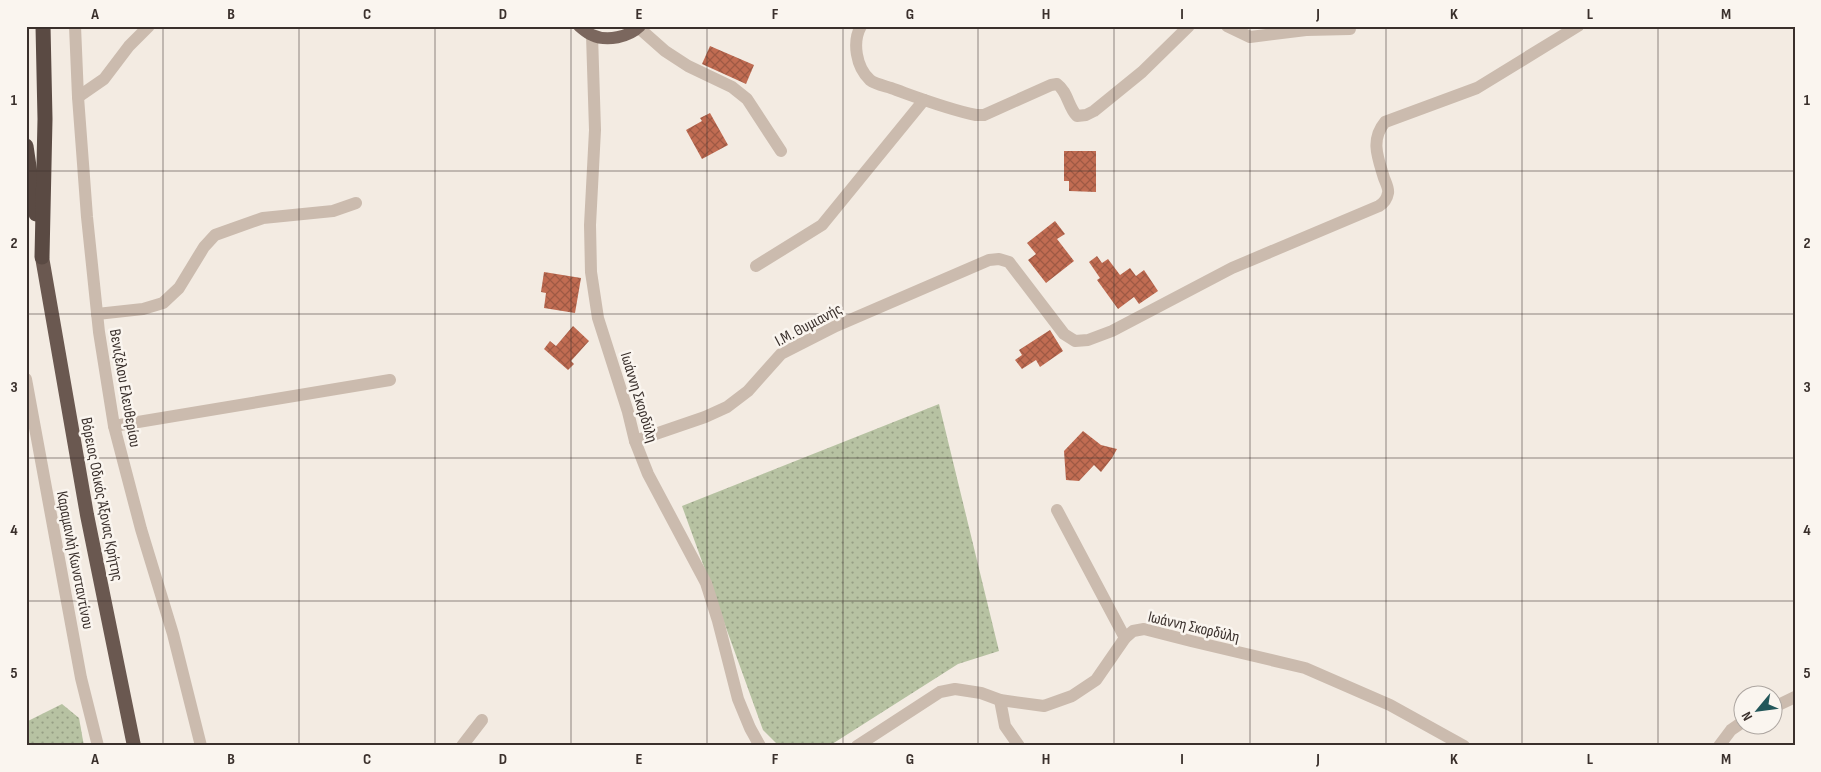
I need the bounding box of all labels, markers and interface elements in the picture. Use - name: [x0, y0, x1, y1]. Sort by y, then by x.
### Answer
- text: A: [90, 5, 99, 24]
- text: B: [227, 5, 235, 24]
- text: C: [363, 5, 371, 24]
- text: D: [499, 5, 507, 24]
- text: E: [636, 5, 643, 24]
- text: F: [772, 5, 779, 24]
- text: G: [906, 5, 914, 24]
- text: H: [1042, 5, 1050, 24]
- text: I: [1180, 5, 1184, 24]
- text: J: [1315, 5, 1320, 24]
- text: K: [1450, 5, 1458, 24]
- text: L: [1587, 5, 1594, 24]
- text: M: [1721, 5, 1731, 24]
- text: 1: [11, 91, 18, 110]
- text: 1: [1804, 91, 1811, 110]
- text: 2: [10, 234, 18, 253]
- text: 2: [1803, 234, 1811, 253]
- street label: Ι.Μ. Θυμιανής: [772, 300, 845, 351]
- street label: Βενιζέλου Ελευθερίου: [105, 328, 144, 449]
- street label: Ιωάννη Σκορδύλη: [616, 350, 661, 445]
- text: 3: [10, 378, 18, 397]
- text: 3: [1803, 378, 1811, 397]
- street label: Βόρειος Οδικός Άξονας Κρήτης: [76, 416, 127, 583]
- street label: Καραμανλή Κωνσταντίνου: [52, 490, 97, 631]
- text: 4: [10, 521, 18, 540]
- text: 4: [1803, 521, 1811, 540]
- street label: Ιωάννη Σκορδύλη: [1146, 608, 1241, 647]
- text: 5: [10, 664, 18, 683]
- text: 5: [1803, 664, 1811, 683]
- north arrow: [1734, 684, 1784, 734]
- text: N: [1738, 709, 1756, 723]
- text: A: [90, 750, 99, 769]
- text: B: [227, 750, 235, 769]
- text: C: [363, 750, 371, 769]
- text: D: [499, 750, 507, 769]
- text: E: [636, 750, 643, 769]
- text: F: [772, 750, 779, 769]
- text: G: [906, 750, 914, 769]
- text: H: [1042, 750, 1050, 769]
- text: I: [1180, 750, 1184, 769]
- text: J: [1315, 750, 1320, 769]
- text: K: [1450, 750, 1458, 769]
- text: L: [1587, 750, 1594, 769]
- text: M: [1721, 750, 1731, 769]

